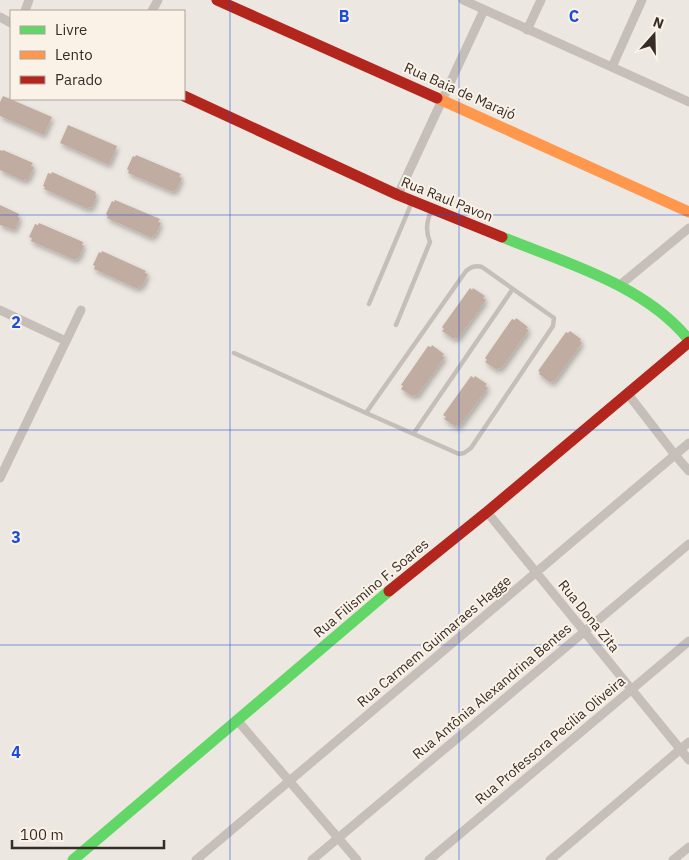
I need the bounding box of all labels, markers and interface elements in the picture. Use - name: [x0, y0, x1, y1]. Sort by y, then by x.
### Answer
- text: B: [339, 6, 350, 26]
- text: C: [569, 6, 579, 26]
- legend: [10, 10, 185, 100]
- north arrow: [629, 10, 679, 60]
- text: N: [651, 13, 666, 33]
- text: Livre: [55, 20, 87, 39]
- text: Lento: [55, 45, 93, 64]
- street label: Rua Baia de Marajó: [401, 58, 519, 124]
- text: Parado: [55, 70, 103, 89]
- street label: Rua Raul Pavon: [399, 172, 495, 226]
- text: 2: [11, 312, 21, 332]
- text: 3: [11, 527, 21, 547]
- street label: Rua Filismino F. Soares: [310, 534, 432, 641]
- street label: Rua Carmem Guimaraes Hagge: [353, 571, 515, 711]
- street label: Rua Dona Zita: [554, 576, 624, 656]
- street label: Rua Antônia Alexandrina Bentes: [409, 619, 575, 763]
- street label: Rua Professora Pecília Oliveira: [471, 672, 629, 808]
- text: 4: [11, 742, 21, 762]
- scale bar: [12, 818, 165, 850]
- text: 100 m: [20, 825, 64, 844]

